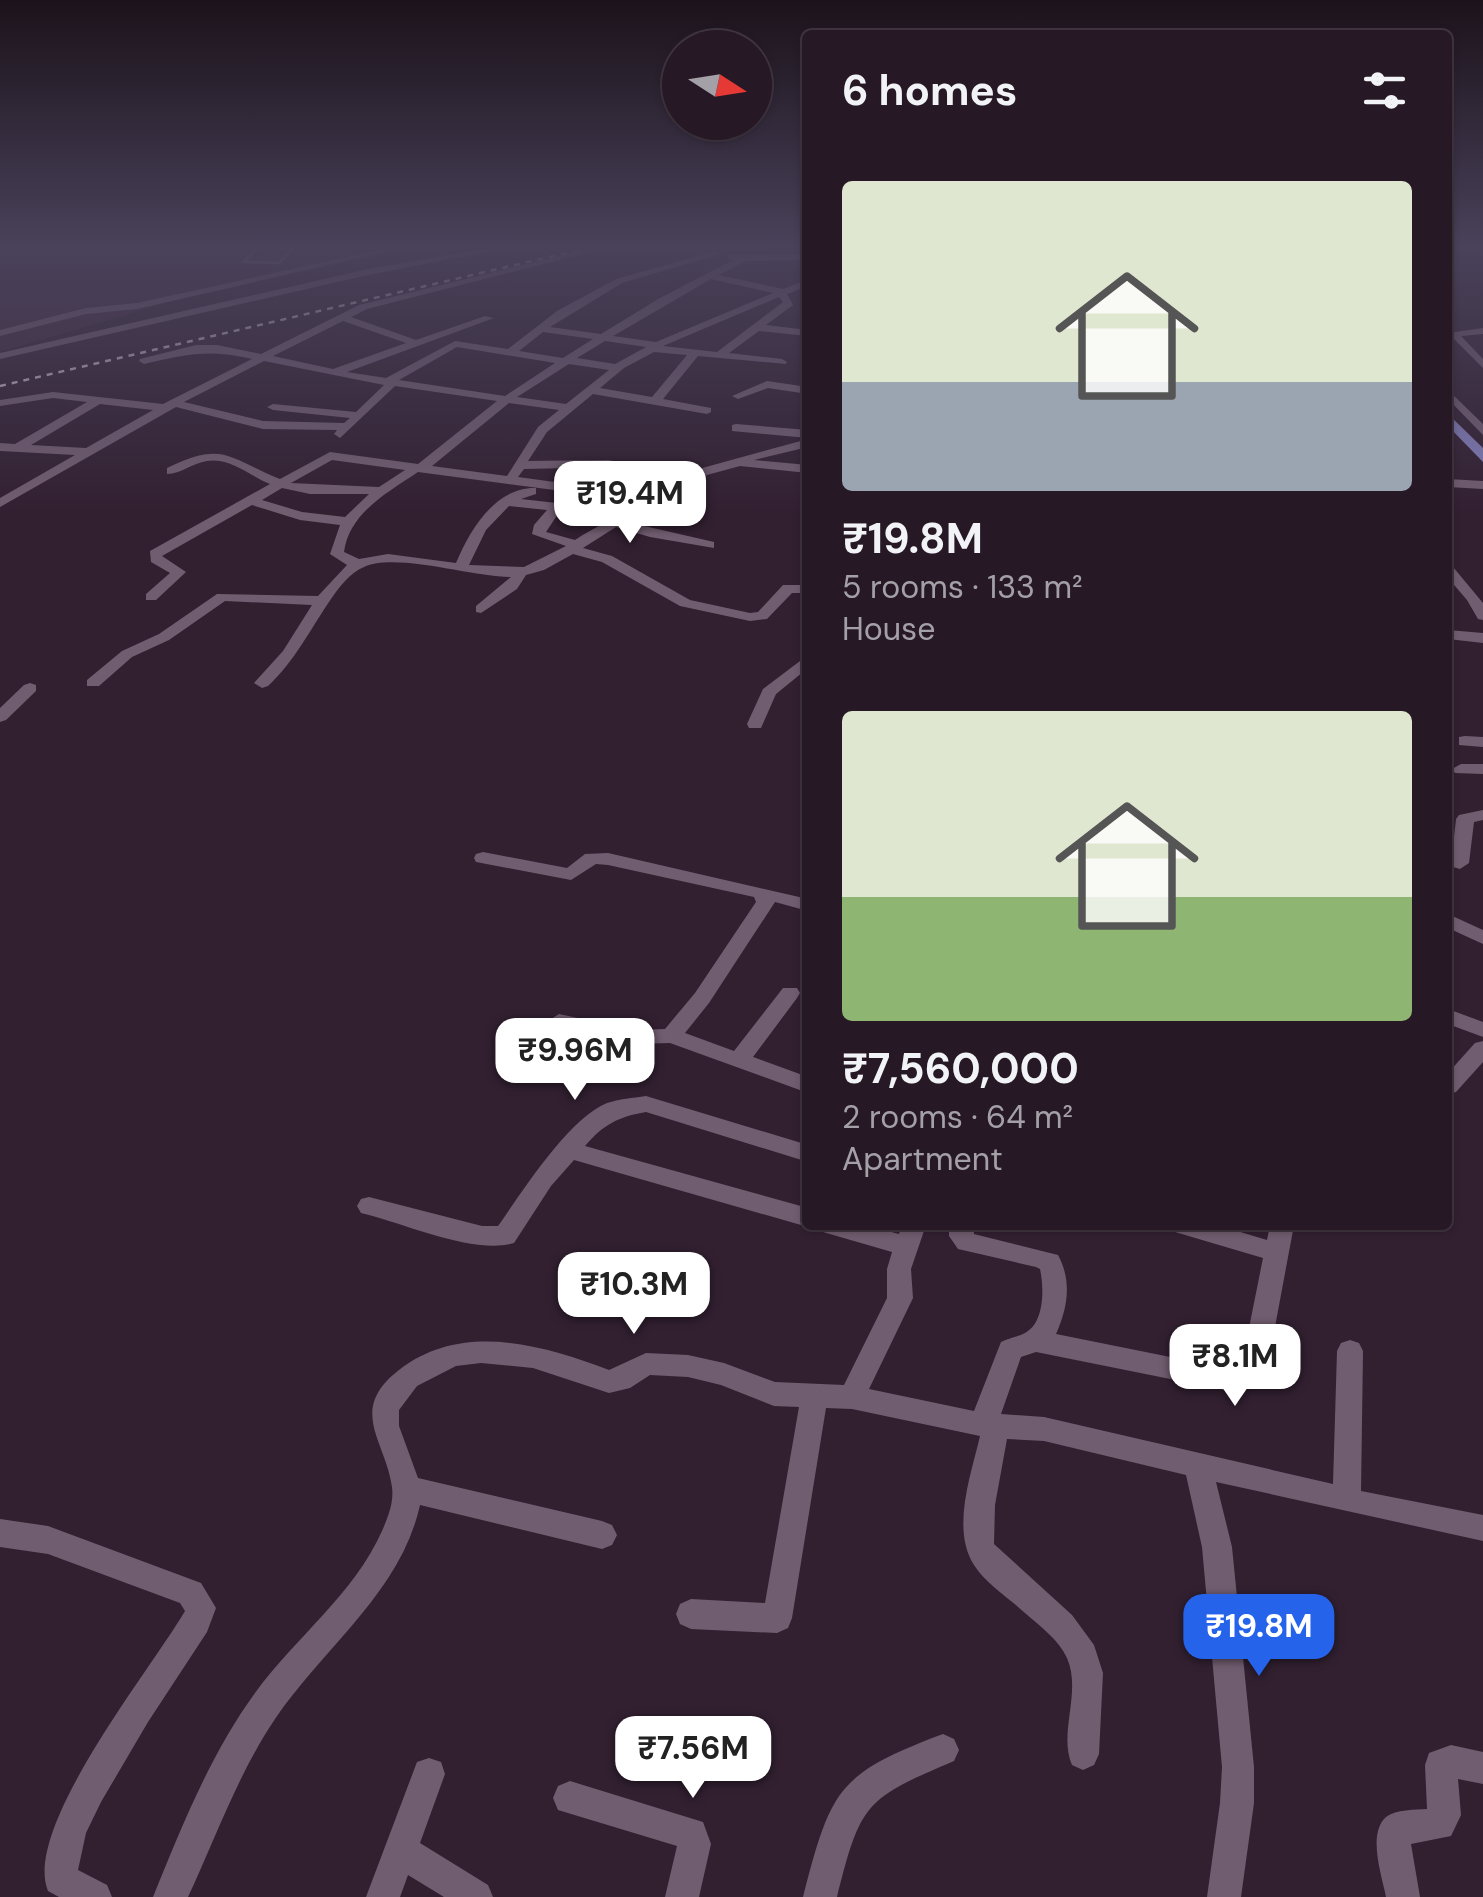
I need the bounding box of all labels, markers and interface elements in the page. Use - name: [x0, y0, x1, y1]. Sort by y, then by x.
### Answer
- north arrow: [662, 30, 772, 140]
- map controls: [662, 30, 772, 140]
- text: 6 homes: [842, 63, 1017, 118]
- icon: filters: [1357, 63, 1412, 118]
- icon: home: [1037, 246, 1217, 426]
- pin: ₹19.4M: [549, 461, 711, 546]
- text: ₹19.4M: [576, 472, 684, 514]
- text: ₹19.8M: [842, 511, 983, 566]
- text: 5 rooms · 133 m²: [842, 566, 1083, 608]
- text: House: [842, 608, 935, 650]
- icon: home: [1037, 776, 1217, 956]
- pin: ₹9.96M: [494, 1018, 656, 1103]
- text: ₹9.96M: [517, 1029, 633, 1071]
- text: ₹7,560,000: [842, 1041, 1079, 1096]
- text: 2 rooms · 64 m²: [842, 1096, 1073, 1138]
- text: Apartment: [842, 1138, 1003, 1180]
- pin: ₹10.3M: [553, 1252, 715, 1337]
- text: ₹10.3M: [580, 1263, 688, 1305]
- pin: ₹8.1M: [1165, 1324, 1305, 1409]
- text: ₹8.1M: [1192, 1335, 1278, 1377]
- pin: ₹19.8M: [1178, 1594, 1340, 1679]
- text: ₹19.8M: [1205, 1605, 1313, 1647]
- pin: ₹7.56M: [612, 1716, 774, 1801]
- text: ₹7.56M: [637, 1727, 749, 1769]

